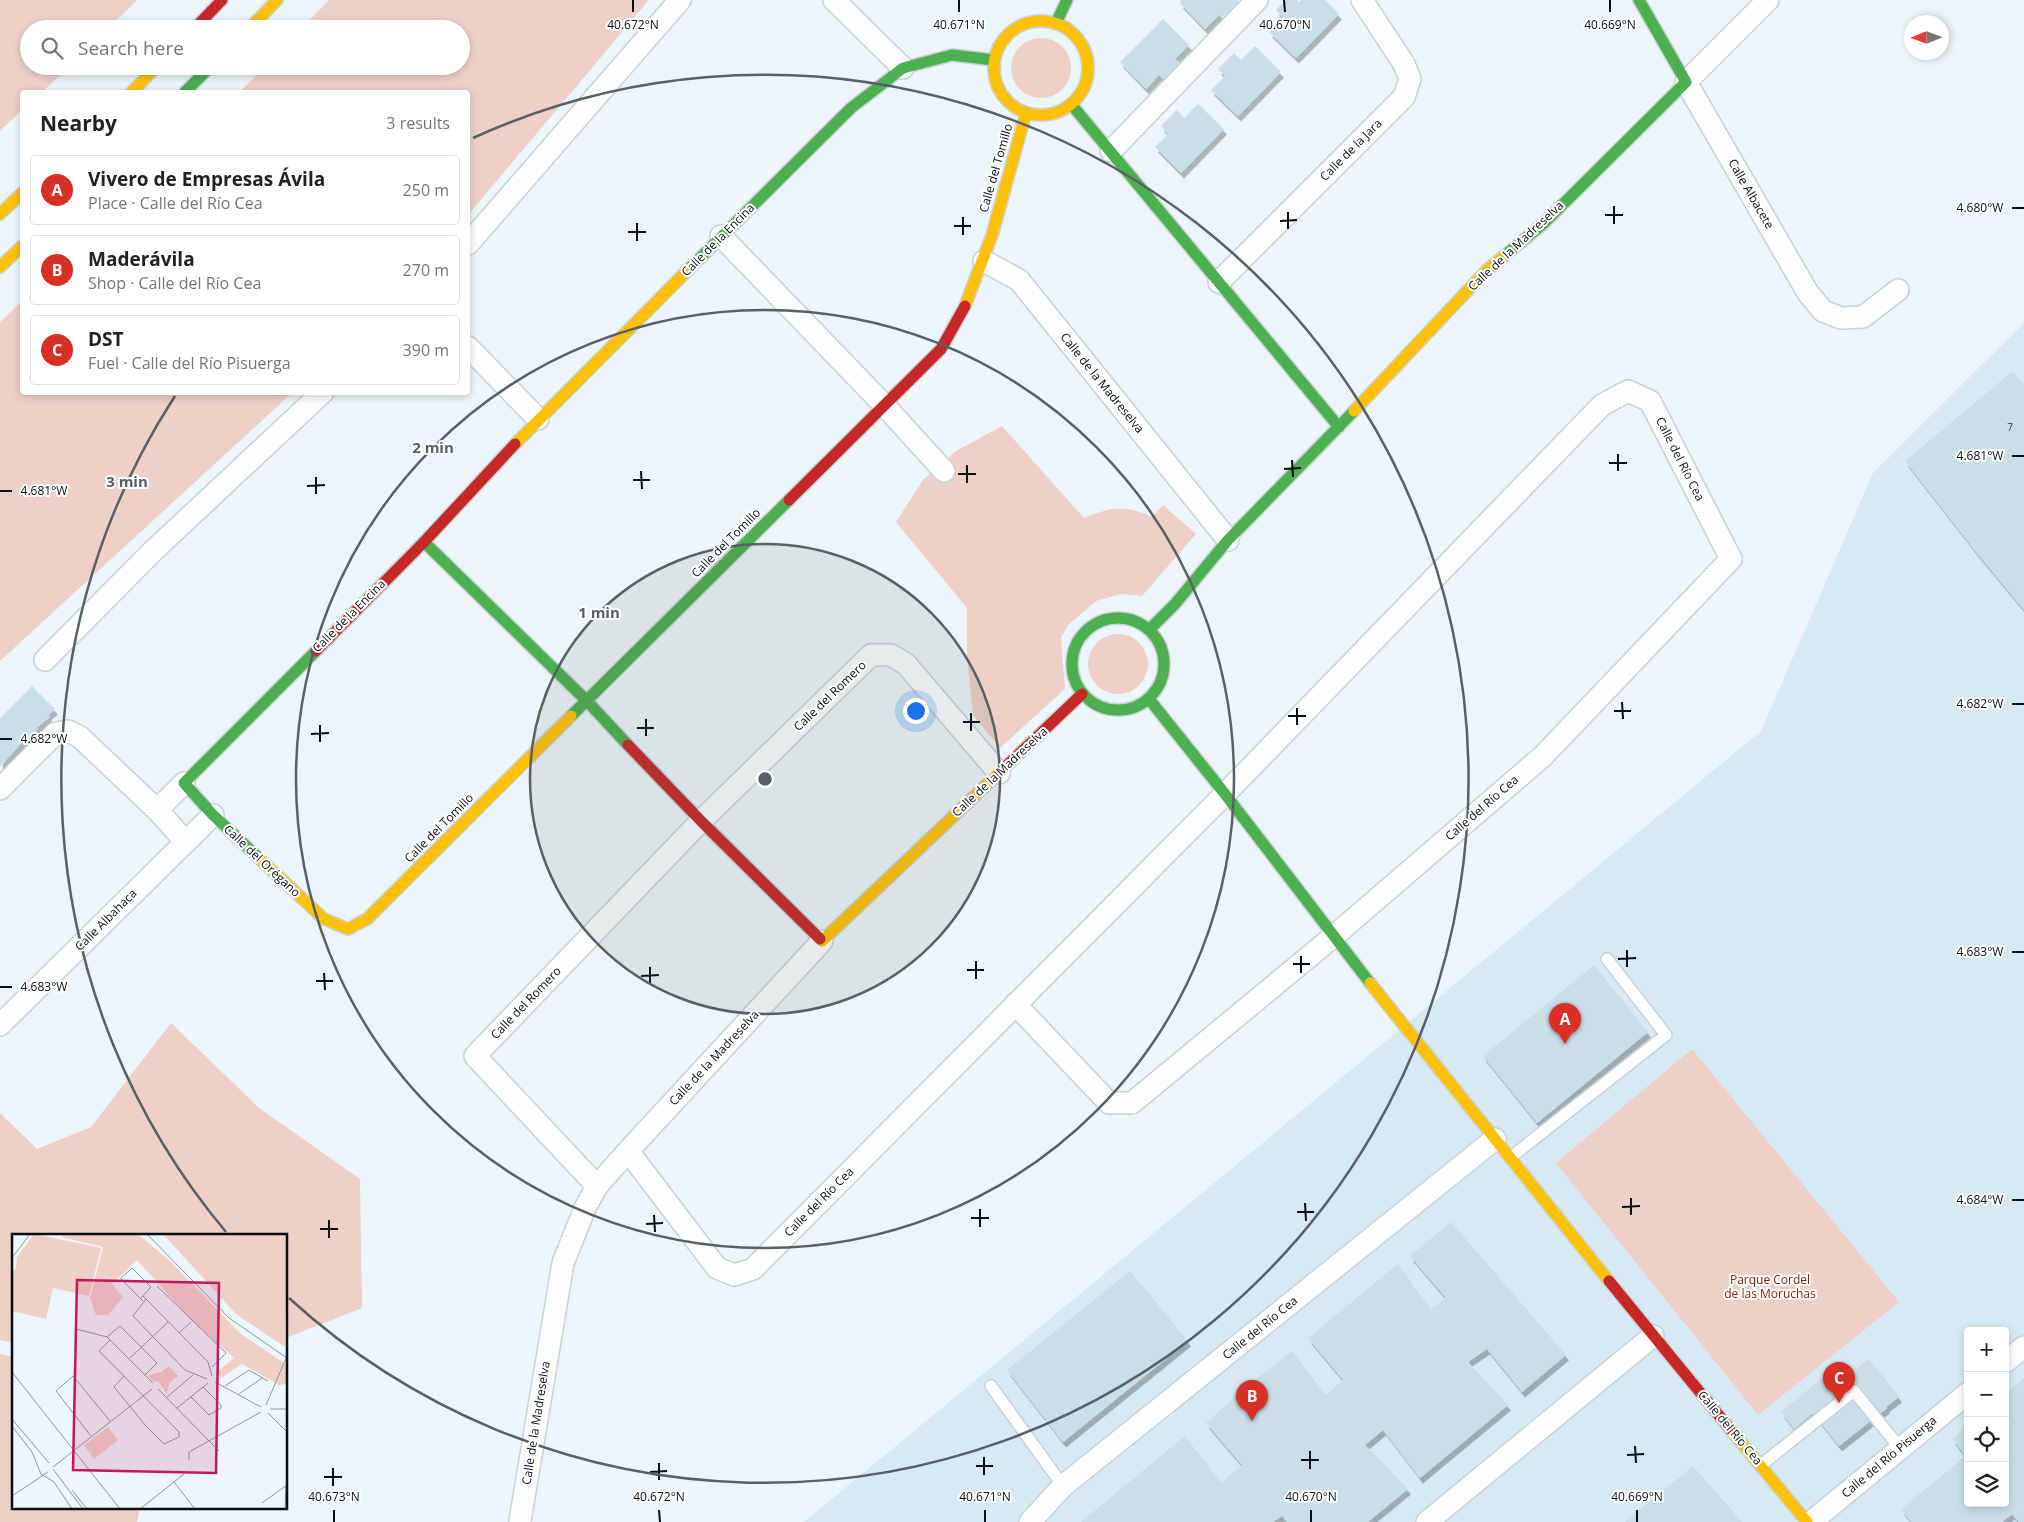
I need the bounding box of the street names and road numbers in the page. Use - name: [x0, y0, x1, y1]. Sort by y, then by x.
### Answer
- street label: Calle de la Jara: [1316, 115, 1386, 185]
- street label: Calle del Tomillo: [975, 121, 1016, 214]
- street label: Calle Albacete: [1725, 156, 1778, 232]
- street label: Calle de la Madreselva: [1464, 197, 1567, 294]
- street label: Calle de la Encina: [677, 199, 758, 280]
- street label: Calle de la Madreselva: [1057, 329, 1148, 437]
- street label: Calle del Río Cea: [1652, 414, 1709, 504]
- street label: Calle del Tomillo: [687, 504, 764, 581]
- street label: Calle de la Encina: [308, 575, 389, 656]
- street label: Calle del Romero: [790, 657, 870, 735]
- street label: Calle de la Madreselva: [948, 723, 1051, 820]
- street label: Calle del Río Cea: [1441, 771, 1522, 844]
- street label: Calle del Tomillo: [400, 789, 477, 866]
- street label: Calle del Orégano: [220, 821, 304, 901]
- street label: Calle Albahaca: [71, 885, 140, 954]
- street label: Calle del Romero: [487, 963, 565, 1043]
- street label: Calle de la Madreselva: [665, 1006, 762, 1109]
- street label: Calle del Río Cea: [780, 1163, 857, 1240]
- street label: Calle del Río Cea: [1219, 1292, 1301, 1363]
- street label: Calle de la Madreselva: [517, 1360, 554, 1486]
- street label: Calle del Río Cea: [1694, 1387, 1766, 1468]
- street label: Calle del Río Pisuerga: [1838, 1412, 1940, 1501]

